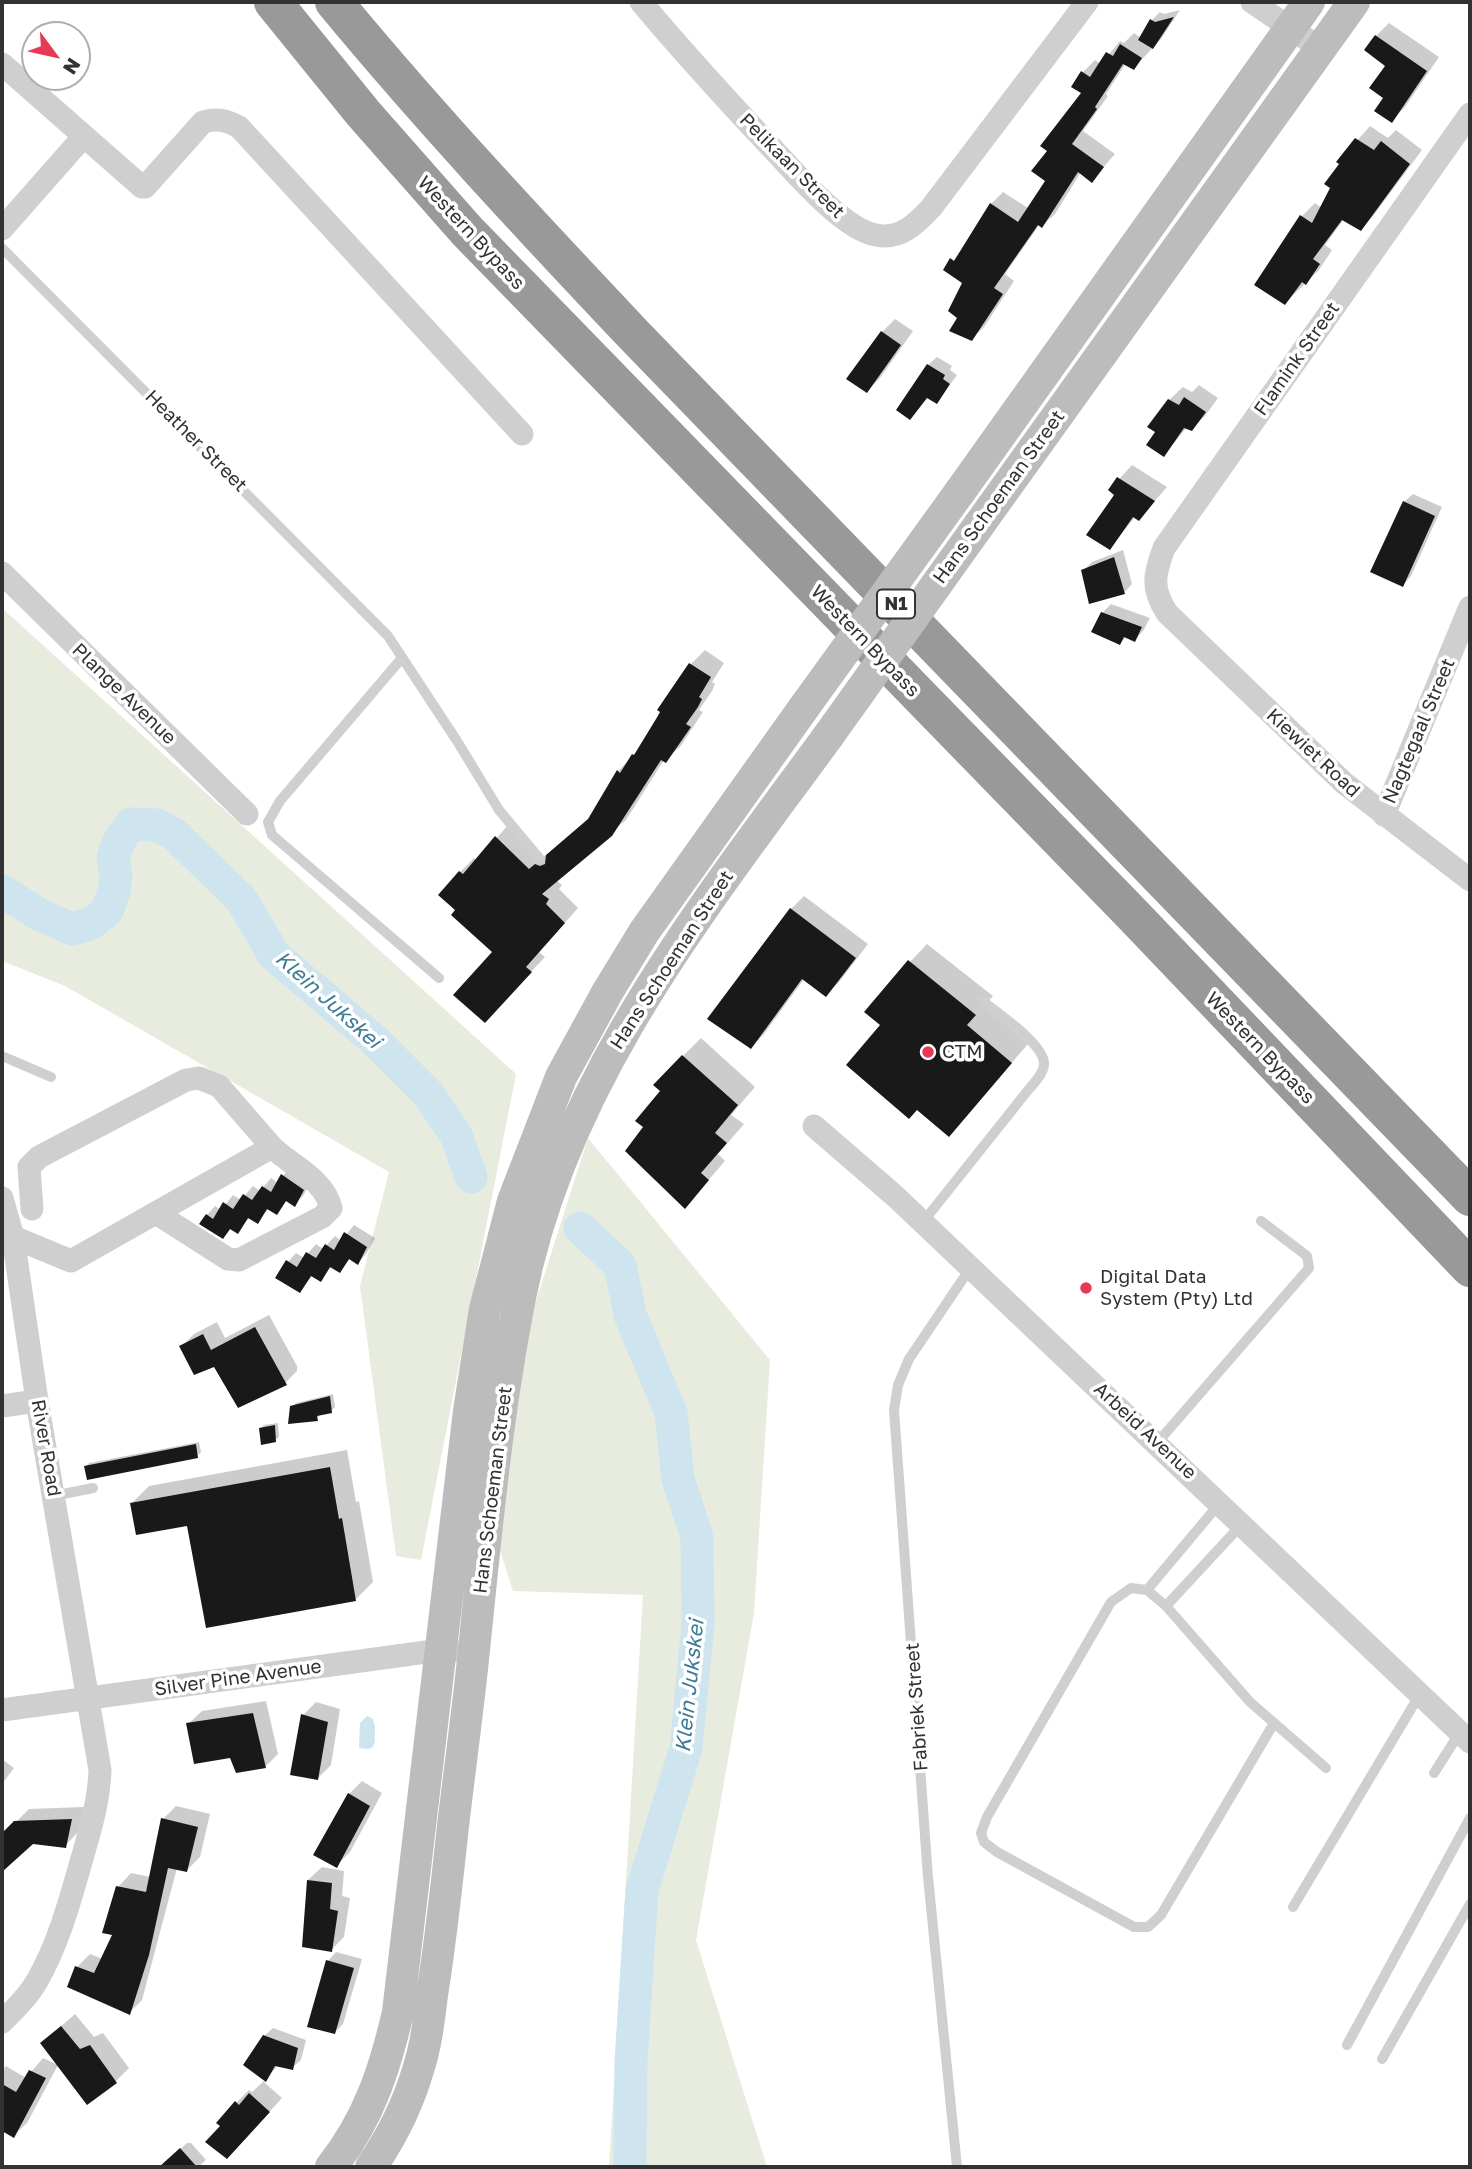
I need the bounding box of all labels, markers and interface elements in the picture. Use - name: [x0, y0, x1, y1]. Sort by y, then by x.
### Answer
- north arrow: [21, 21, 91, 91]
- text: N: [59, 54, 86, 79]
- street label: Pelikaan Street: [735, 109, 849, 223]
- street label: Western Bypass: [413, 172, 529, 294]
- street label: Flamink Street: [1249, 298, 1345, 420]
- street label: Heather Street: [140, 385, 252, 497]
- street label: Hans Schoeman Street: [928, 406, 1070, 588]
- street label: Western Bypass: [806, 580, 924, 702]
- road number: N1: [877, 590, 915, 618]
- street label: Plange Avenue: [67, 639, 181, 749]
- street label: Nagtegaal Street: [1378, 655, 1460, 807]
- street label: Kiewiet Road: [1262, 704, 1364, 802]
- street label: Hans Schoeman Street: [606, 866, 738, 1054]
- water label: Klein Jukskei: [270, 946, 386, 1054]
- street label: Western Bypass: [1201, 987, 1319, 1109]
- place label: CTM: [942, 1041, 983, 1063]
- marker: CTM: [920, 1044, 936, 1060]
- place label: Digital Data System (Pty) Ltd: [1100, 1266, 1253, 1310]
- marker: Digital Data System (Pty) Ltd: [1078, 1280, 1094, 1296]
- street label: Arbeid Avenue: [1089, 1378, 1201, 1484]
- street label: Hans Schoeman Street: [469, 1385, 517, 1595]
- street label: River Road: [26, 1398, 66, 1498]
- water label: Klein Jukskei: [670, 1618, 710, 1754]
- street label: Fabriek Street: [901, 1642, 933, 1772]
- street label: Silver Pine Avenue: [153, 1655, 323, 1701]

